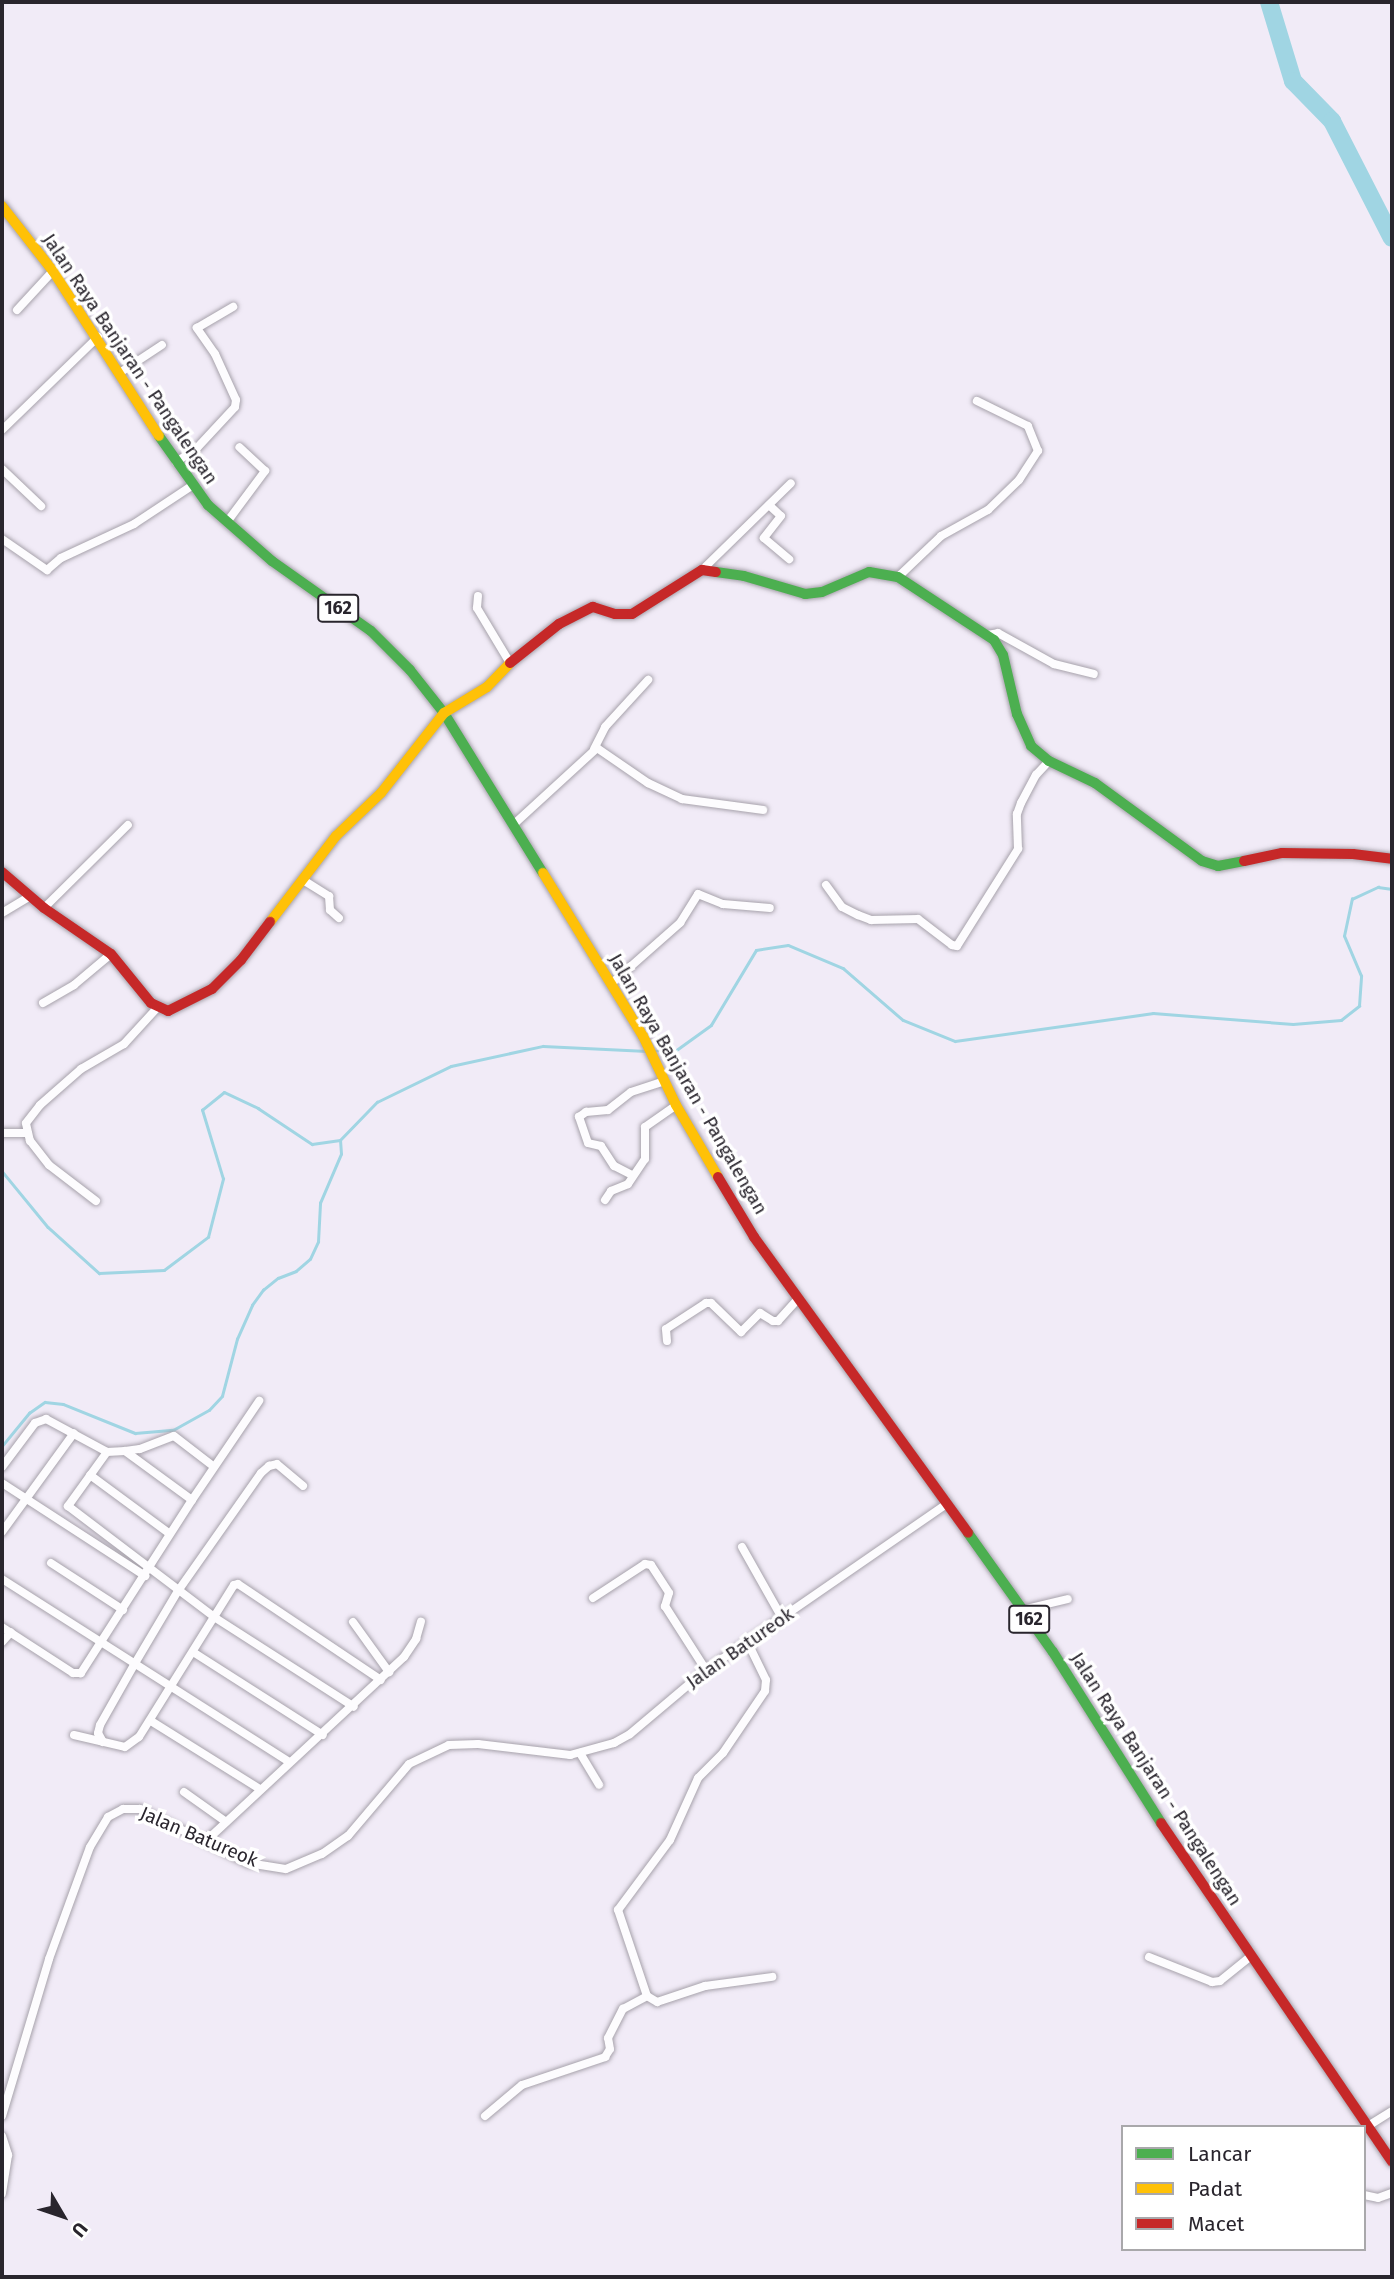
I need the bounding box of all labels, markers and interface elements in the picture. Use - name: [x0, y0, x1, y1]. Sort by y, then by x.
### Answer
- street label: Jalan Raya Banjaran - Pangalengan: [37, 229, 223, 489]
- road number: 162: [317, 594, 359, 622]
- street label: Jalan Raya Banjaran - Pangalengan: [604, 950, 772, 1218]
- street label: Jalan Batureok: [682, 1603, 798, 1693]
- road number: 162: [1008, 1604, 1050, 1634]
- street label: Jalan Raya Banjaran - Pangalengan: [1065, 1648, 1247, 1910]
- street label: Jalan Batureok: [137, 1802, 261, 1872]
- legend: [1121, 2125, 1366, 2251]
- text: Lancar: [1188, 2141, 1251, 2167]
- text: Padat: [1188, 2176, 1242, 2202]
- north arrow: [28, 2181, 98, 2251]
- text: Macet: [1188, 2211, 1244, 2237]
- text: U: [67, 2217, 93, 2242]

